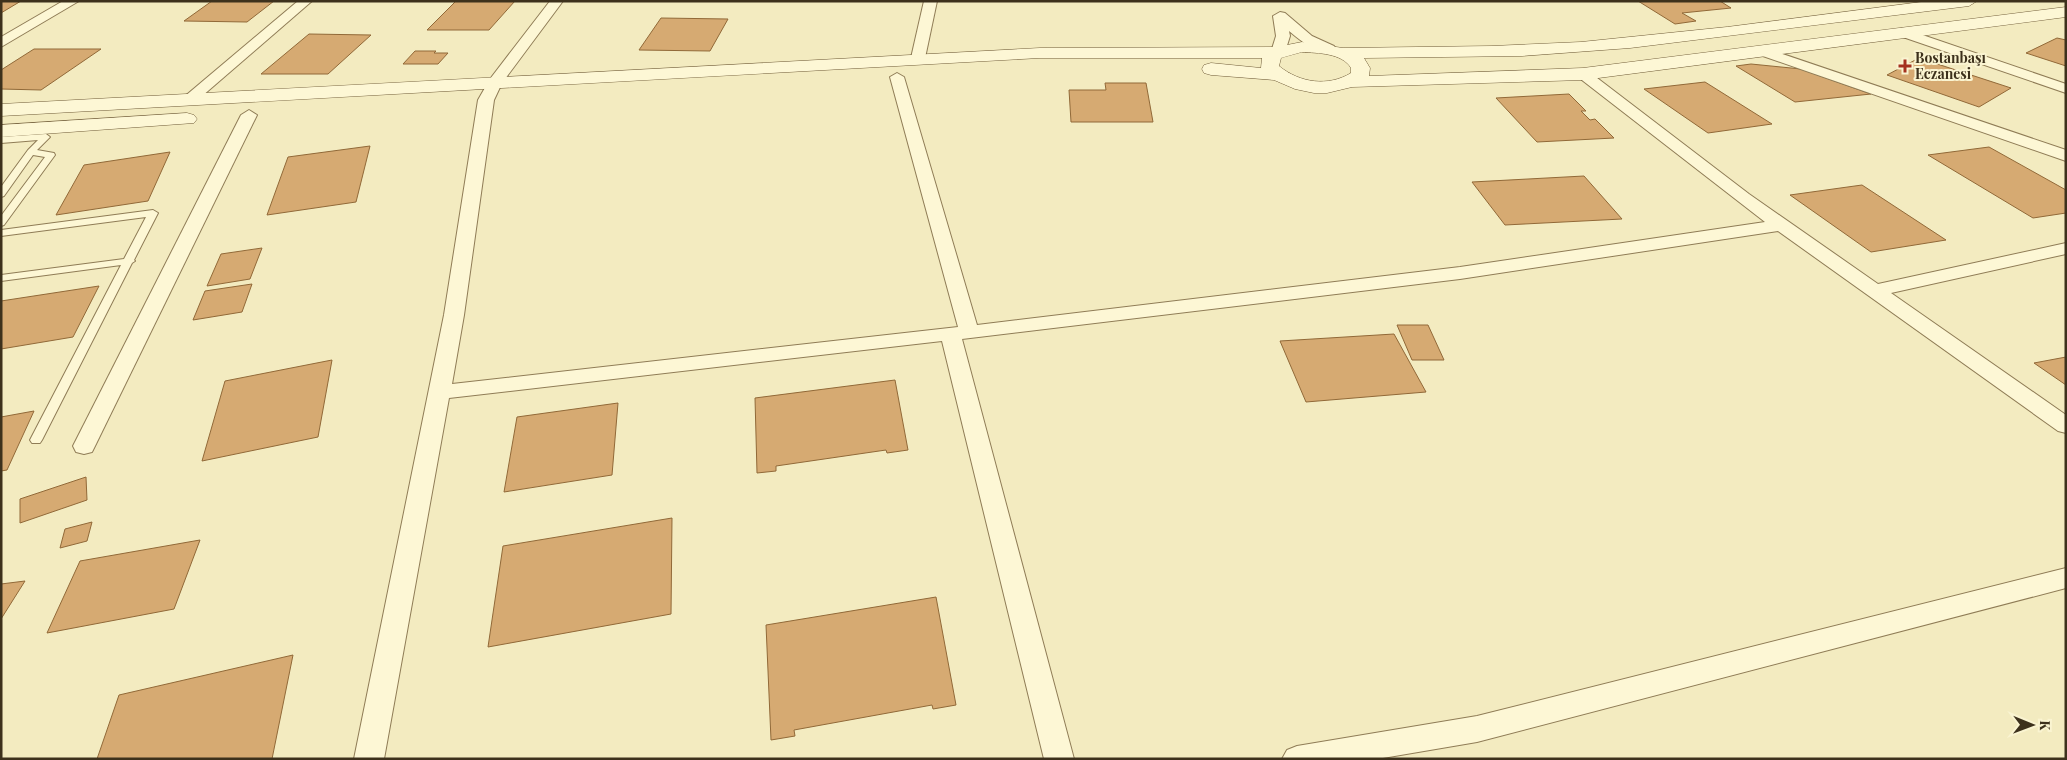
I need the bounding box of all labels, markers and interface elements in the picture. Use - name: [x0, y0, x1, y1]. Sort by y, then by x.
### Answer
- place label: Bostanbaşı Eczanesi: [1915, 48, 1986, 83]
- marker: Bostanbaşı Eczanesi: [1899, 60, 1911, 72]
- north arrow: [2007, 700, 2057, 750]
- text: K: [2036, 720, 2055, 731]

